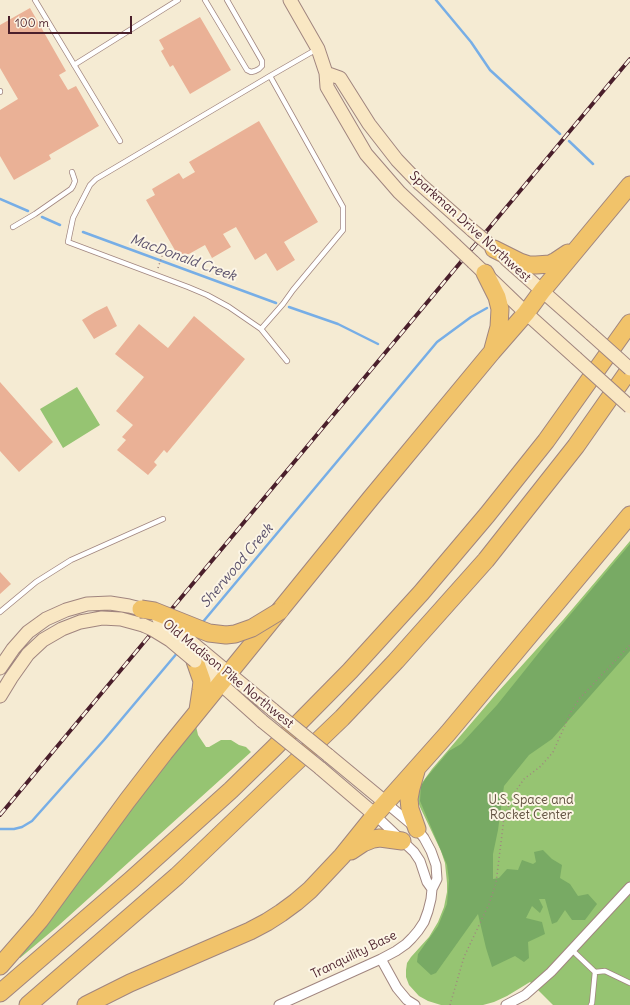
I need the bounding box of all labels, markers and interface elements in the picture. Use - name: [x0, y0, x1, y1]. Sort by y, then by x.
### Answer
- scale bar: [10, 8, 134, 34]
- text: 100 m: [15, 15, 49, 30]
- street label: Sparkman Drive Northwest: [406, 168, 534, 286]
- water label: MacDonald Creek: [128, 231, 238, 285]
- water label: Sherwood Creek: [197, 521, 277, 611]
- street label: Old Madison Pike Northwest: [159, 616, 297, 732]
- park label: U.S. Space and Rocket Center: [488, 792, 574, 823]
- street label: Tranquility Base: [309, 928, 399, 982]

